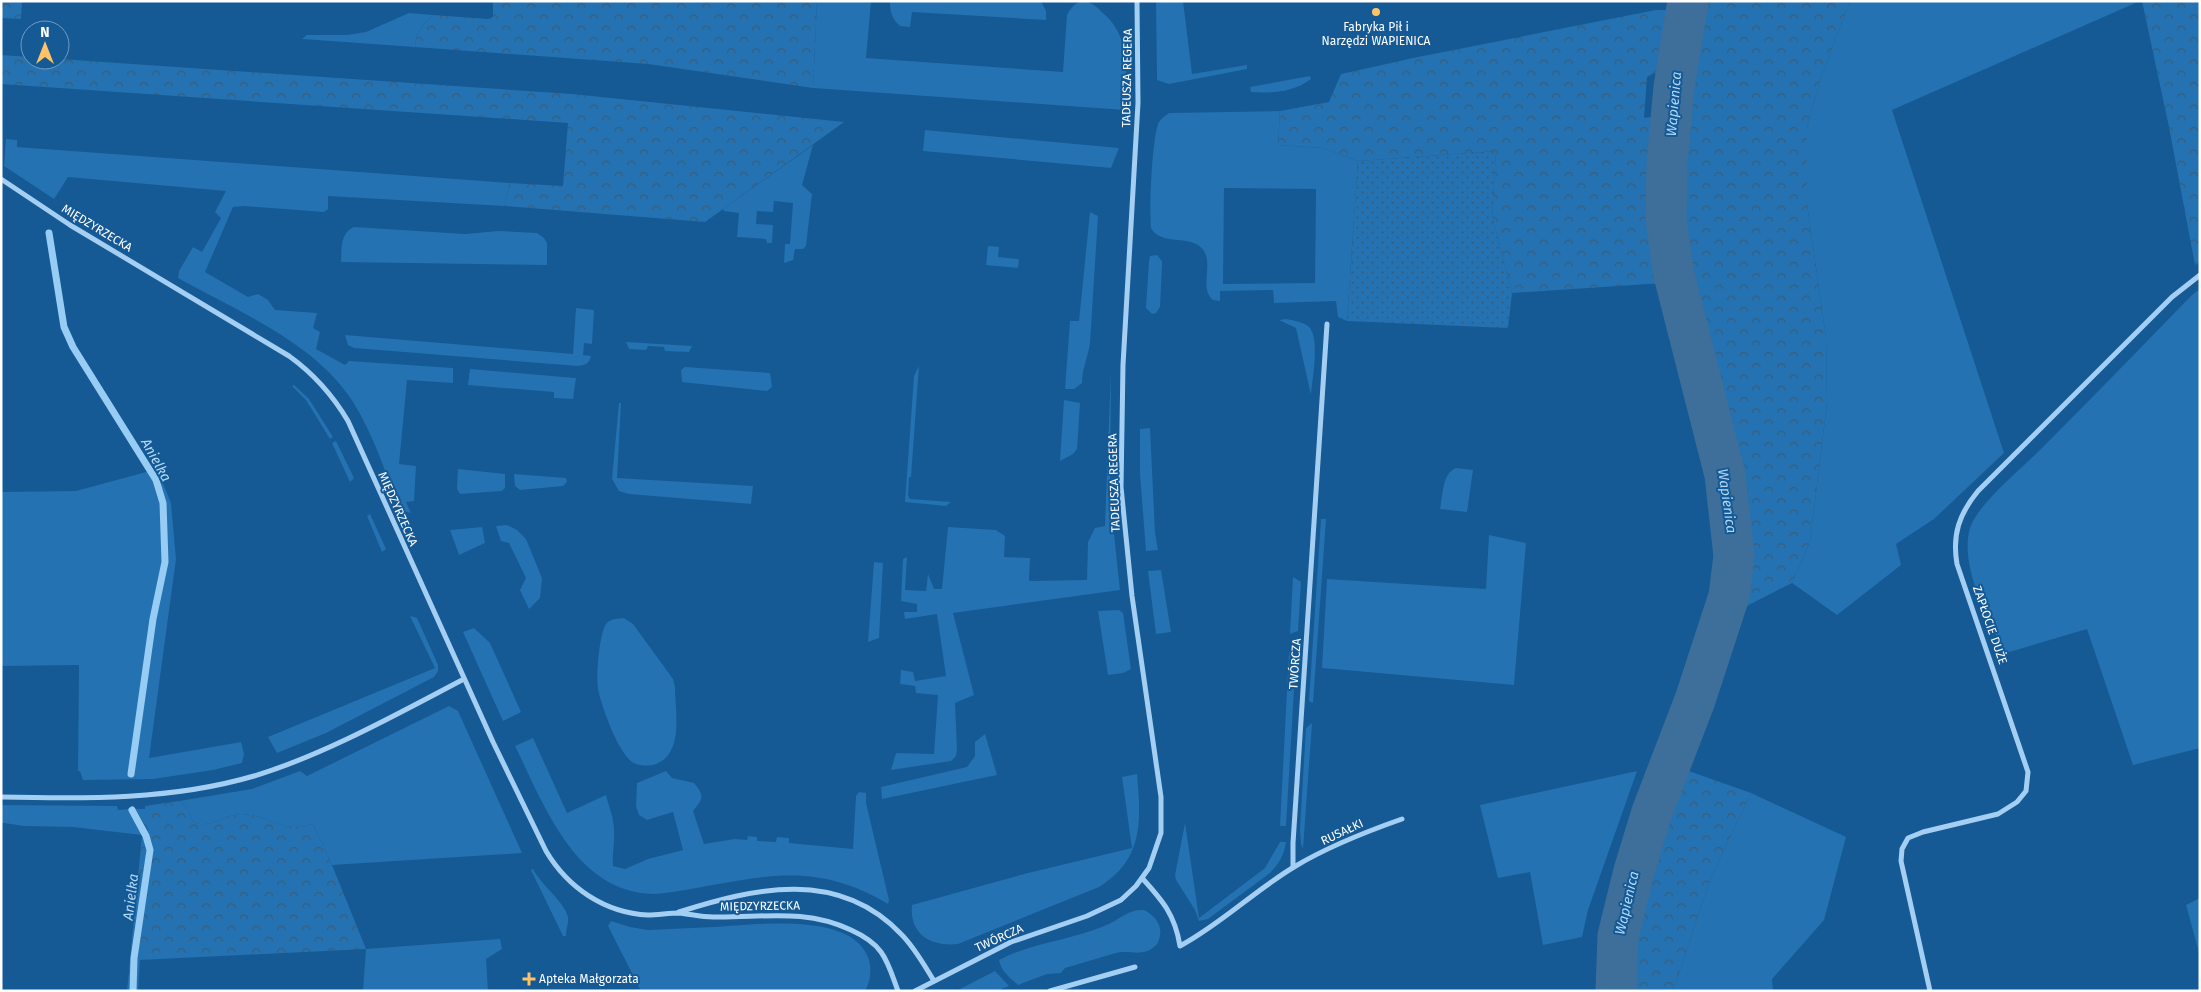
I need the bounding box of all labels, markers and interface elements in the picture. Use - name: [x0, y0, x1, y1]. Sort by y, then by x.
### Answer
- marker: Fabryka Pił i Narzędzi WAPIENICA: [1370, 6, 1382, 18]
- north arrow: [20, 20, 70, 70]
- place label: Fabryka Pił i Narzędzi WAPIENICA: [1322, 20, 1431, 48]
- text: N: [40, 24, 50, 41]
- street label: TADEUSZA REGERA: [1119, 28, 1135, 128]
- water label: Wapienica: [1663, 71, 1685, 137]
- street label: MIĘDZYRZECKA: [59, 201, 135, 255]
- street label: TADEUSZA REGERA: [1105, 433, 1123, 533]
- water label: Anielka: [137, 435, 175, 485]
- water label: Wapienica: [1714, 468, 1740, 534]
- street label: MIĘDZYRZECKA: [375, 470, 421, 548]
- street label: ZAPŁOCIE DUŻE: [1970, 584, 2011, 666]
- street label: TWÓRCZA: [1285, 638, 1304, 690]
- street label: RUSAŁKI: [1319, 816, 1365, 848]
- water label: Wapienica: [1611, 869, 1643, 937]
- water label: Anielka: [120, 873, 142, 922]
- street label: MIĘDZYRZECKA: [720, 898, 800, 914]
- street label: TWÓRCZA: [972, 920, 1025, 955]
- place label: Apteka Małgorzata: [539, 972, 639, 986]
- marker: Apteka Małgorzata: [523, 973, 535, 985]

